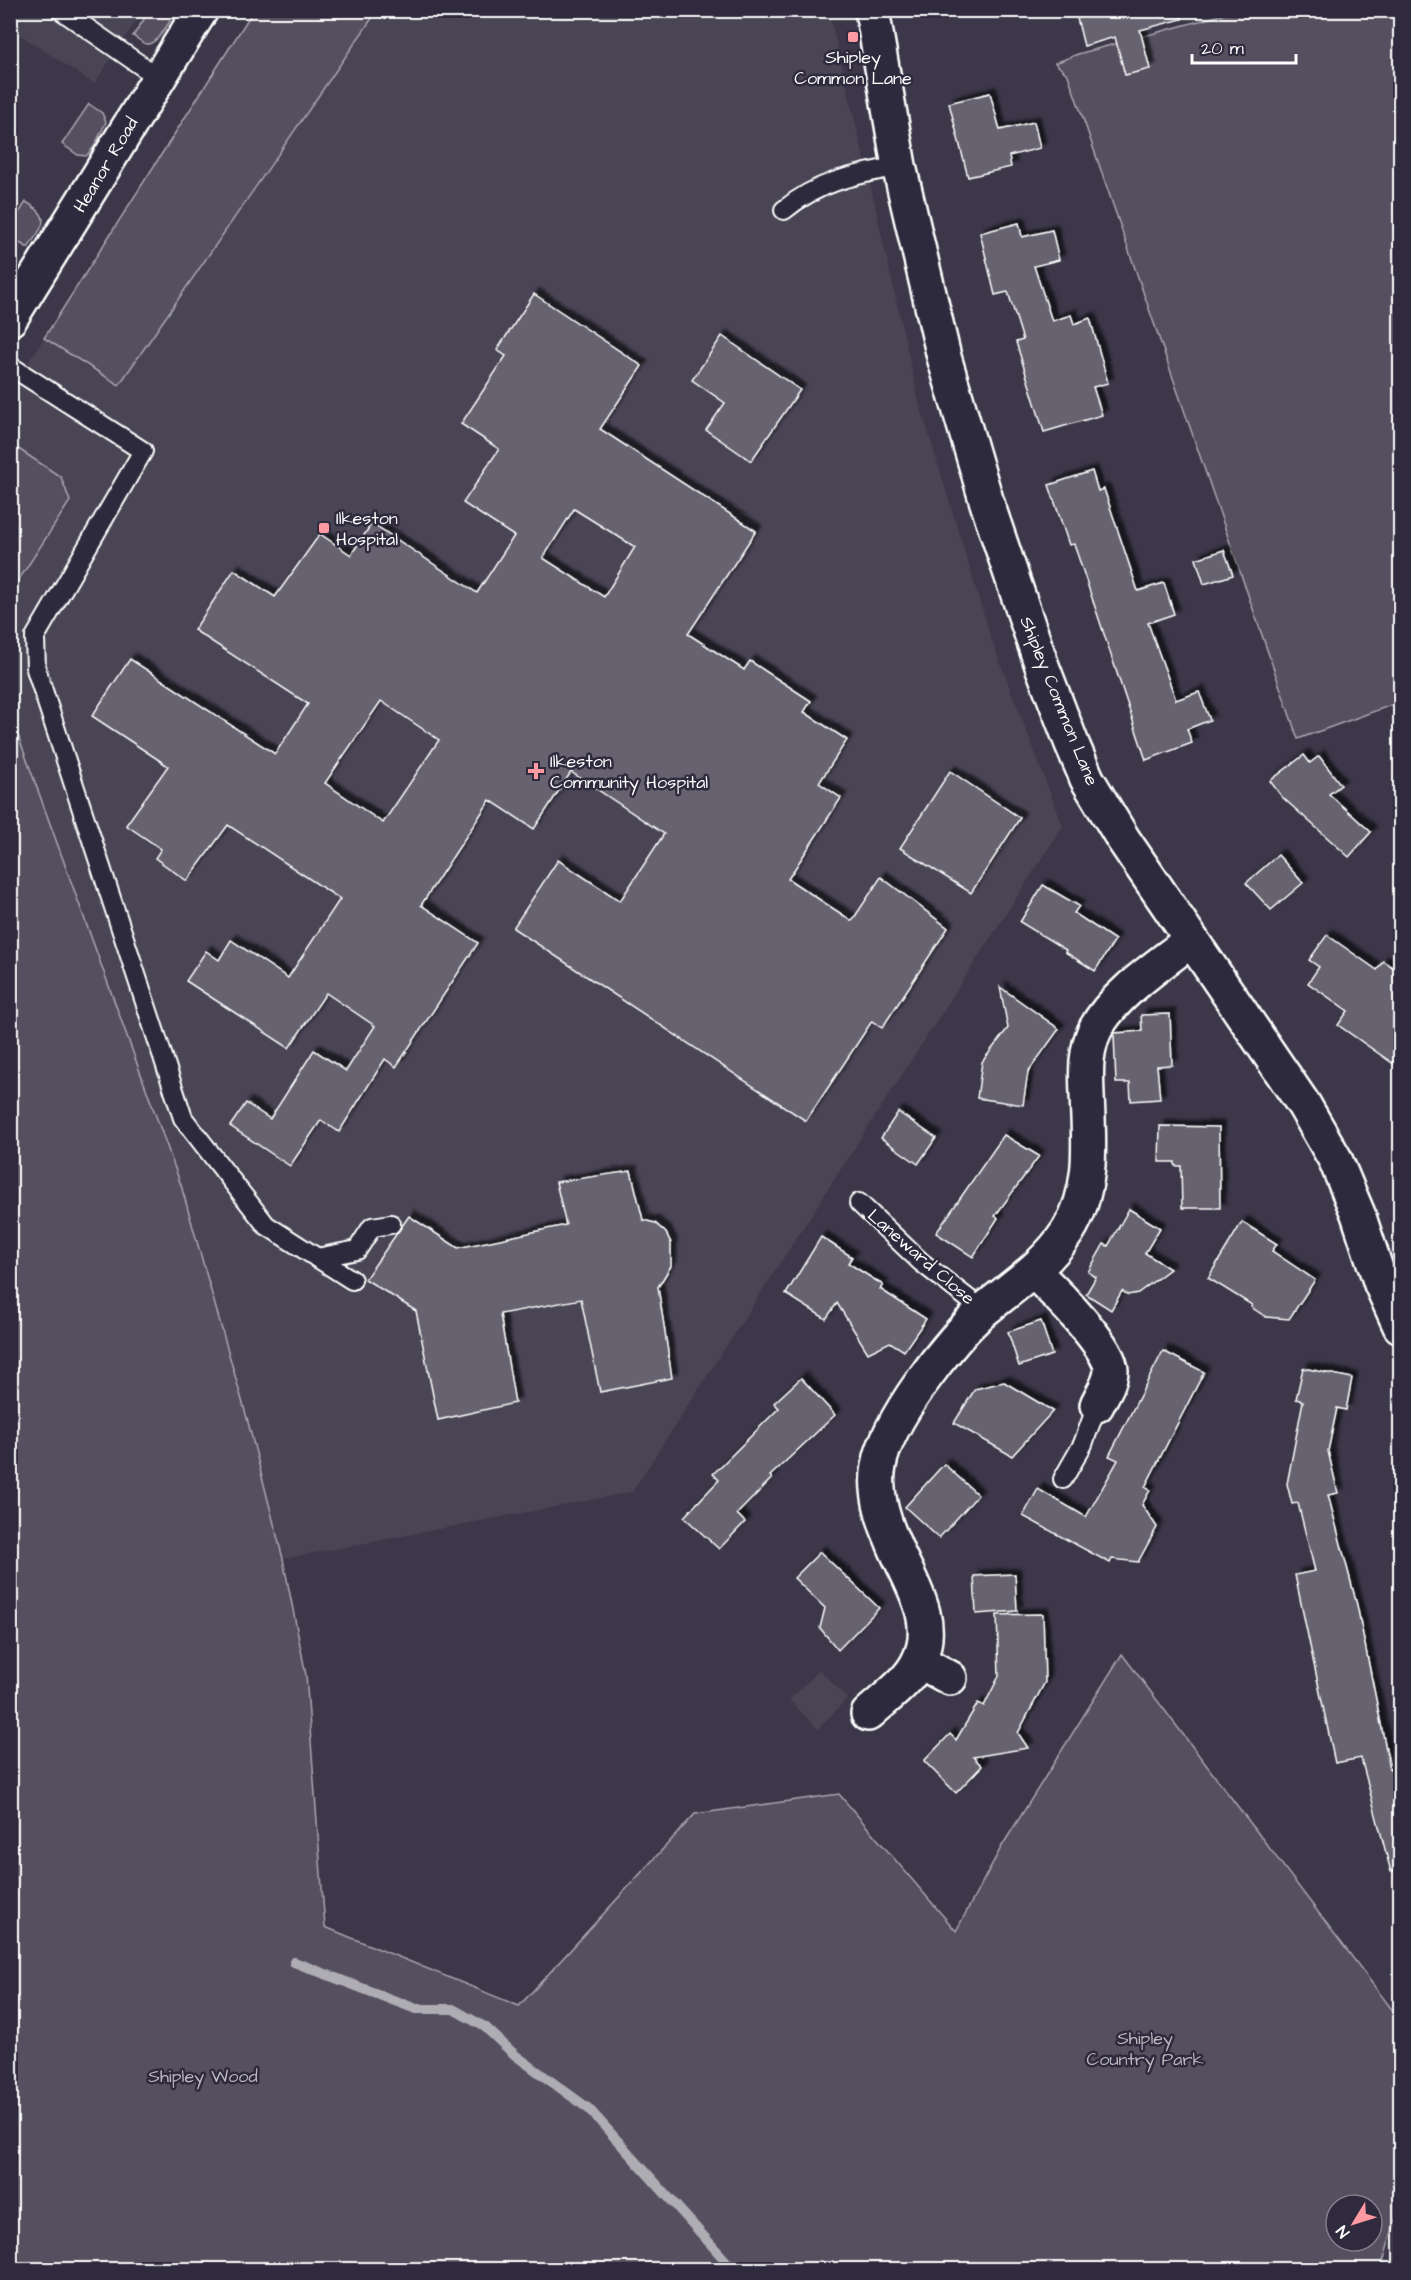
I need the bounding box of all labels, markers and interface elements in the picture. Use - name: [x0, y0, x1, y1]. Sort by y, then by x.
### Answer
- scale bar: [1192, 27, 1296, 65]
- marker: Shipley Common Lane: [846, 30, 860, 44]
- text: 20 m: [1201, 36, 1244, 61]
- place label: Shipley Common Lane: [794, 45, 912, 91]
- street label: Heanor Road: [68, 113, 144, 217]
- place label: Ilkeston Hospital: [336, 506, 398, 552]
- marker: Ilkeston Hospital: [317, 521, 331, 535]
- street label: Shipley Common Lane: [1013, 613, 1104, 790]
- place label: Ilkeston Community Hospital: [550, 749, 708, 796]
- marker: Ilkeston Community Hospital: [527, 762, 545, 780]
- street label: Laneward Close: [862, 1203, 980, 1311]
- park label: Shipley Country Park: [1087, 2026, 1203, 2073]
- park label: Shipley Wood: [148, 2064, 258, 2090]
- north arrow: [1324, 2193, 1384, 2253]
- text: N: [1331, 2221, 1355, 2242]

